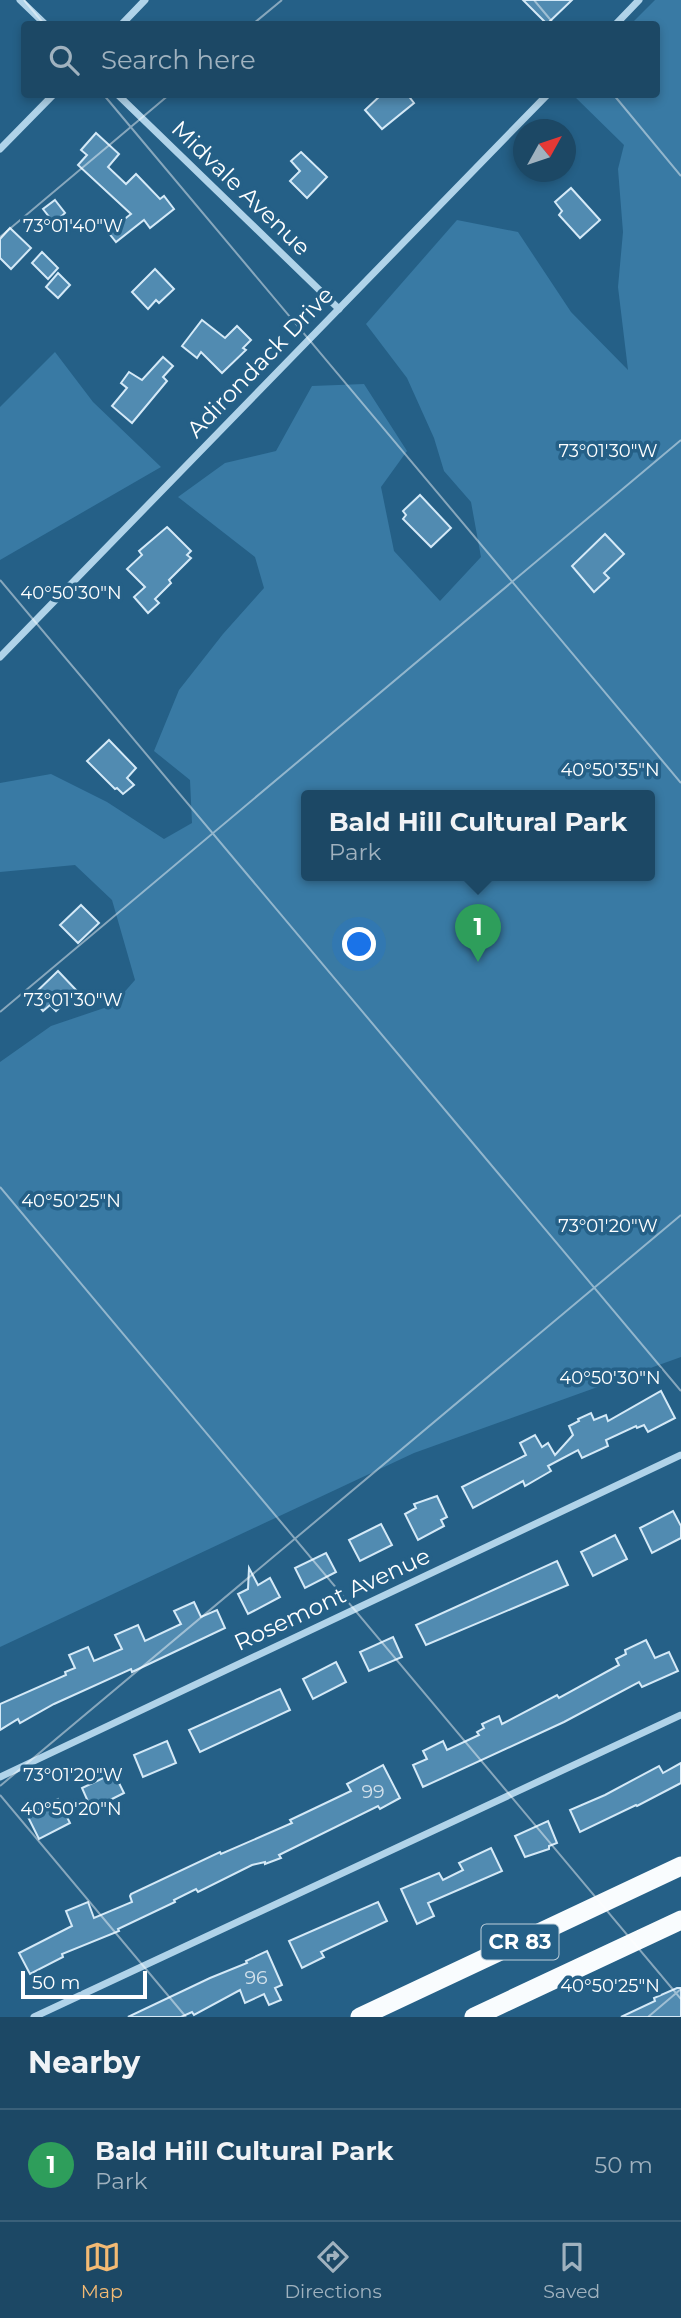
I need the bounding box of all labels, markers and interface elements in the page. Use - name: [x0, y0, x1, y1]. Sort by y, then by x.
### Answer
- search box: [21, 21, 660, 98]
- icon: search: [45, 41, 83, 79]
- text: Search here: [101, 44, 256, 76]
- street label: Midvale Avenue: [166, 115, 316, 261]
- north arrow: [513, 119, 576, 182]
- text: 73°01'40"W: [23, 215, 123, 237]
- street label: Adirondack Drive: [181, 281, 339, 443]
- text: 73°01'30"W: [558, 440, 658, 462]
- text: 40°50'30"N: [20, 582, 122, 604]
- text: 40°50'35"N: [560, 759, 660, 781]
- popup: [301, 790, 655, 881]
- text: Bald Hill Cultural Park: [329, 806, 627, 838]
- text: Park: [329, 838, 381, 866]
- pin: 1: [455, 904, 501, 962]
- your location: [342, 927, 376, 961]
- text: 73°01'30"W: [23, 989, 123, 1011]
- text: 40°50'25"N: [21, 1190, 121, 1212]
- text: 73°01'20"W: [558, 1215, 658, 1237]
- text: 40°50'30"N: [559, 1367, 661, 1389]
- street label: Rosemont Avenue: [230, 1541, 434, 1657]
- text: 73°01'20"W: [23, 1764, 123, 1786]
- house number: 99: [361, 1780, 385, 1803]
- text: 40°50'20"N: [20, 1798, 122, 1820]
- road number: CR 83: [482, 1924, 558, 1960]
- house number: 96: [244, 1966, 268, 1989]
- scale bar: [21, 1968, 147, 2000]
- text: 50 m: [32, 1971, 80, 1994]
- text: 40°50'25"N: [560, 1975, 660, 1997]
- text: Nearby: [28, 2044, 140, 2081]
- text: Bald Hill Cultural Park: [95, 2135, 394, 2167]
- text: 1: [46, 2151, 56, 2179]
- text: 50 m: [594, 2151, 653, 2179]
- text: Park: [95, 2167, 148, 2195]
- tab: Map: [81, 2238, 123, 2303]
- tab: Directions: [284, 2238, 382, 2303]
- tab: Saved: [543, 2238, 600, 2303]

